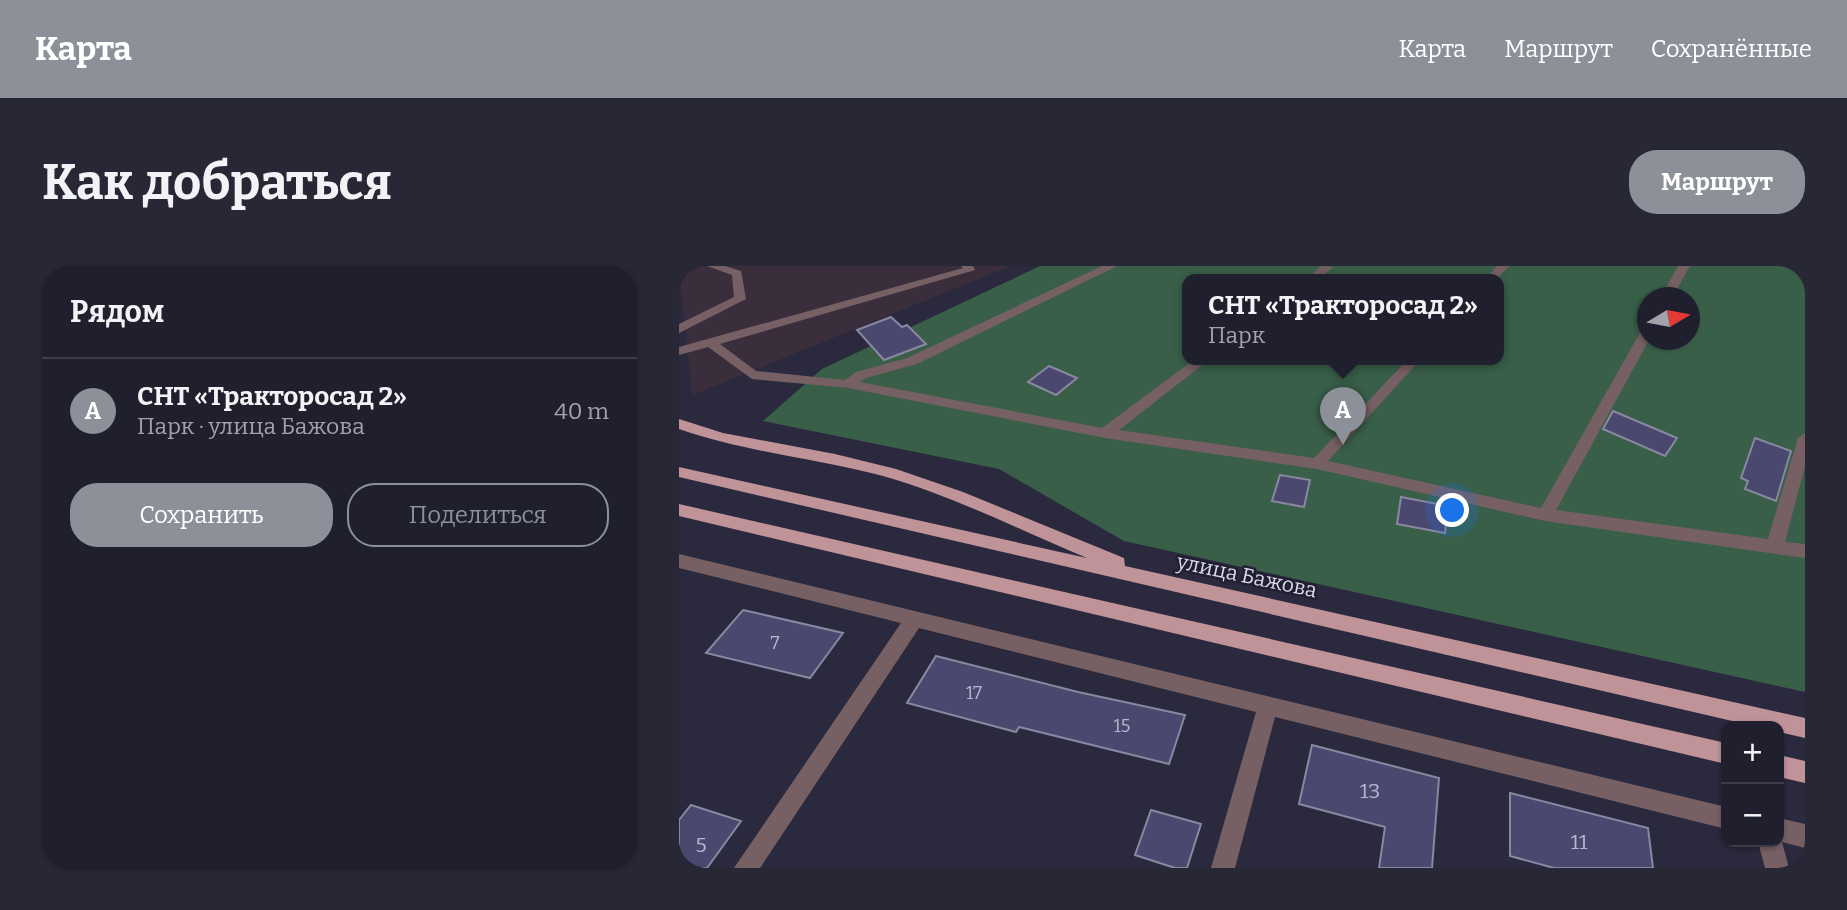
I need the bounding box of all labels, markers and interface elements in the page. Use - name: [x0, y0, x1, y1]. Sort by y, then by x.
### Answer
- text: Карта: [35, 29, 132, 69]
- text: Карта: [1398, 35, 1466, 63]
- text: Маршрут: [1504, 35, 1613, 63]
- text: Сохранённые: [1651, 35, 1812, 63]
- button: Маршрут: [1629, 150, 1805, 214]
- text: Как добраться: [42, 153, 392, 212]
- popup: [1182, 274, 1504, 365]
- north arrow: [1637, 287, 1700, 350]
- text: СНТ «Тракторосад 2»: [1208, 290, 1478, 321]
- text: Рядом: [70, 294, 164, 330]
- text: Парк: [1208, 321, 1265, 349]
- text: СНТ «Тракторосад 2»: [137, 381, 407, 412]
- pin: A: [1320, 387, 1366, 445]
- text: A: [85, 397, 101, 425]
- text: 40 m: [554, 397, 609, 425]
- text: Парк · улица Бажова: [137, 412, 365, 440]
- button: Сохранить: [70, 483, 333, 547]
- button: Поделиться: [347, 483, 609, 547]
- your location: [1435, 493, 1469, 527]
- street label: улица Бажова: [1173, 548, 1320, 604]
- house number: 7: [770, 632, 780, 654]
- house number: 17: [966, 682, 982, 704]
- house number: 15: [1114, 715, 1130, 737]
- map controls: [1721, 721, 1784, 847]
- button: +: [1721, 721, 1784, 784]
- house number: 13: [1360, 778, 1380, 804]
- button: −: [1721, 784, 1784, 847]
- house number: 11: [1570, 829, 1588, 855]
- house number: 5: [695, 832, 707, 858]

